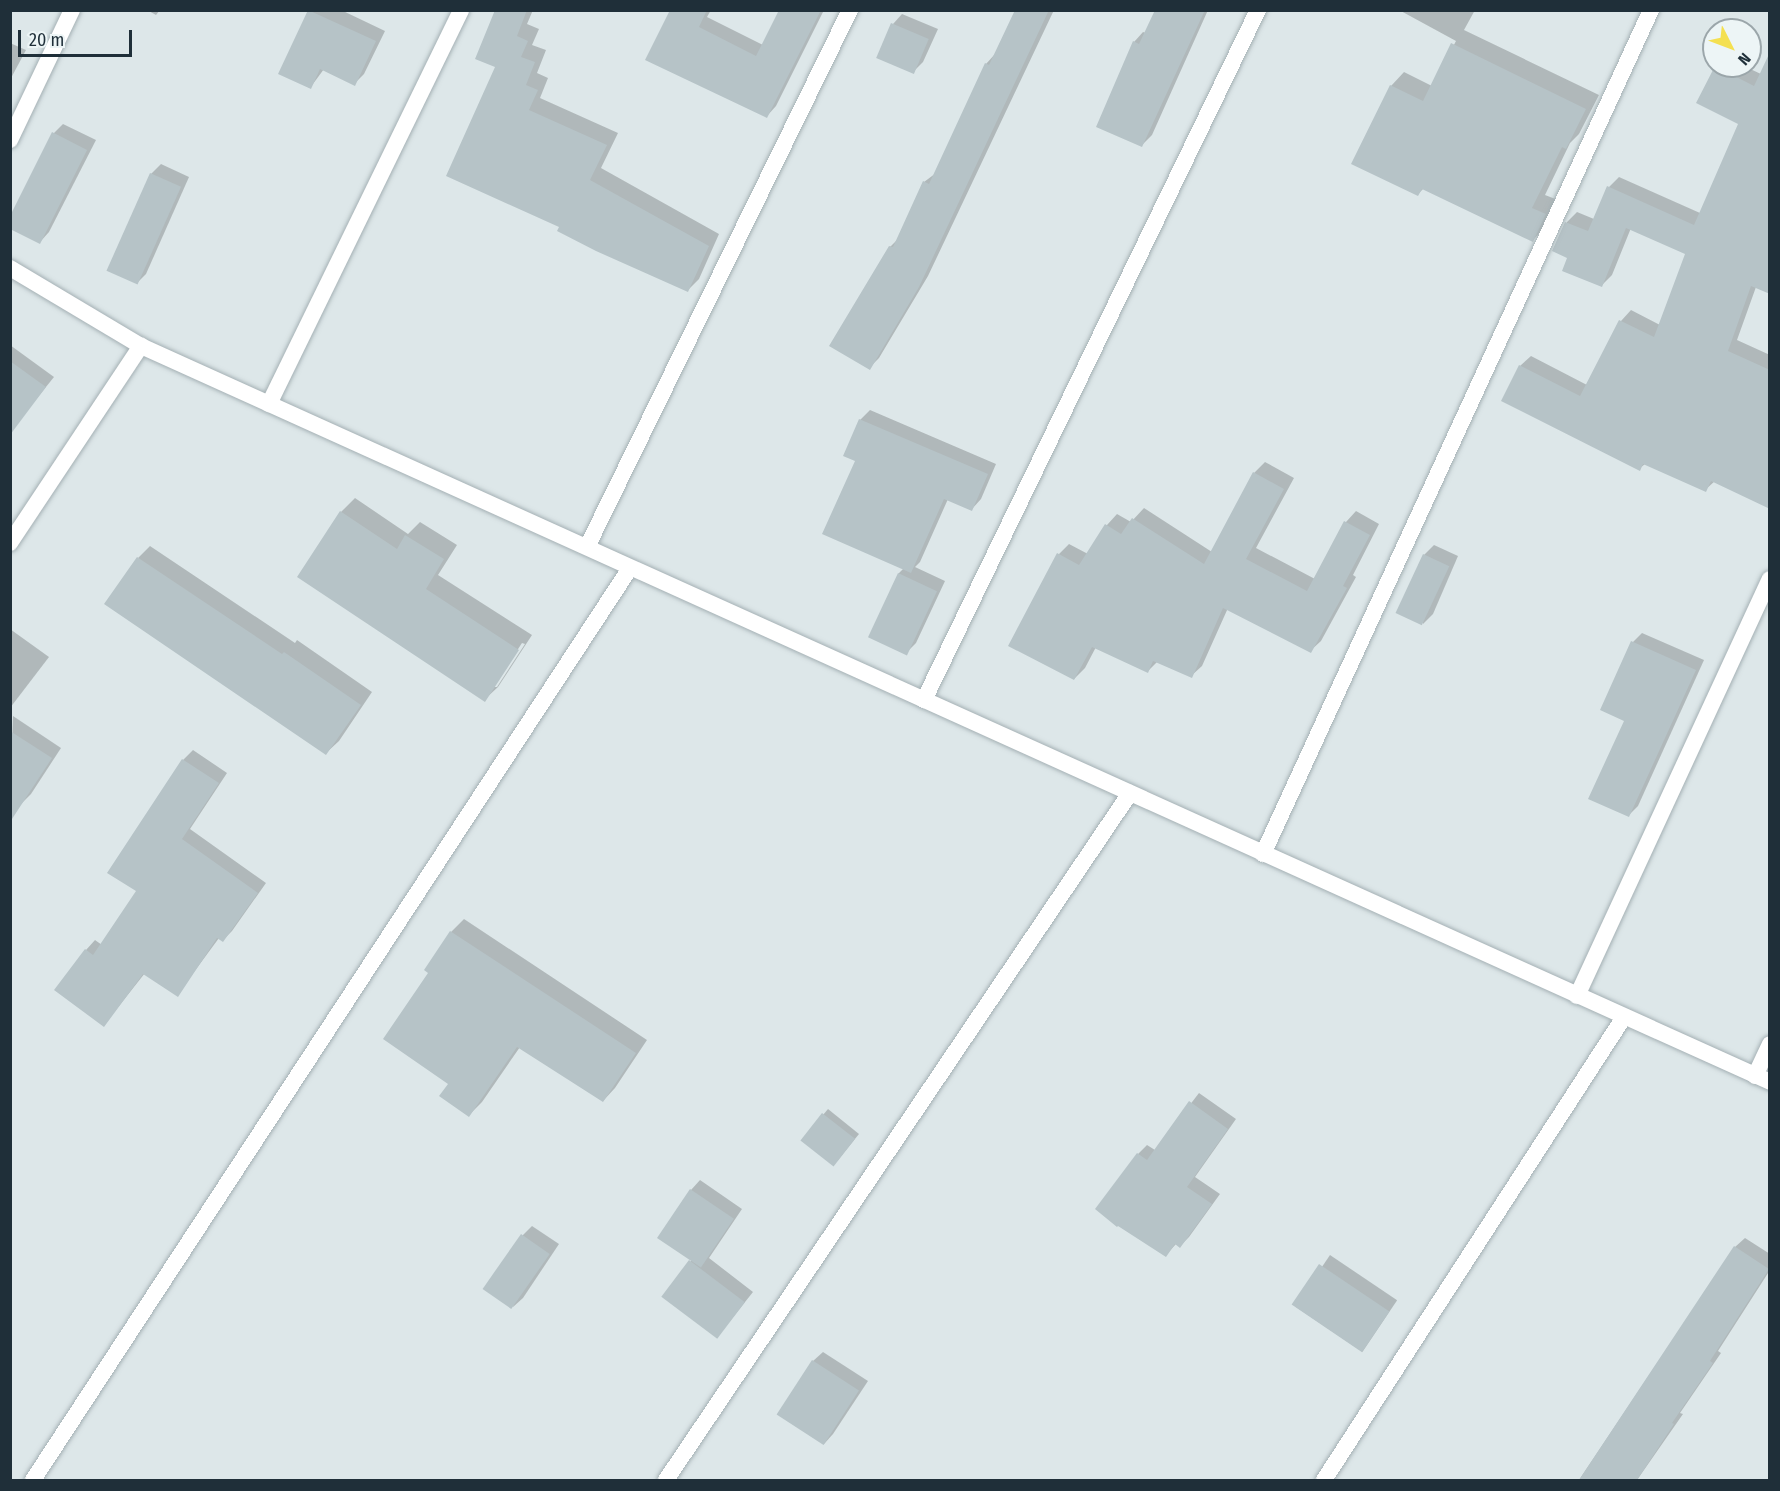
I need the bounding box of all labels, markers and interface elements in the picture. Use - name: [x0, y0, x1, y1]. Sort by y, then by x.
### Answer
- scale bar: [21, 18, 135, 56]
- north arrow: [1702, 18, 1762, 78]
- text: 20 m: [29, 29, 64, 51]
- text: N: [1734, 49, 1755, 69]

